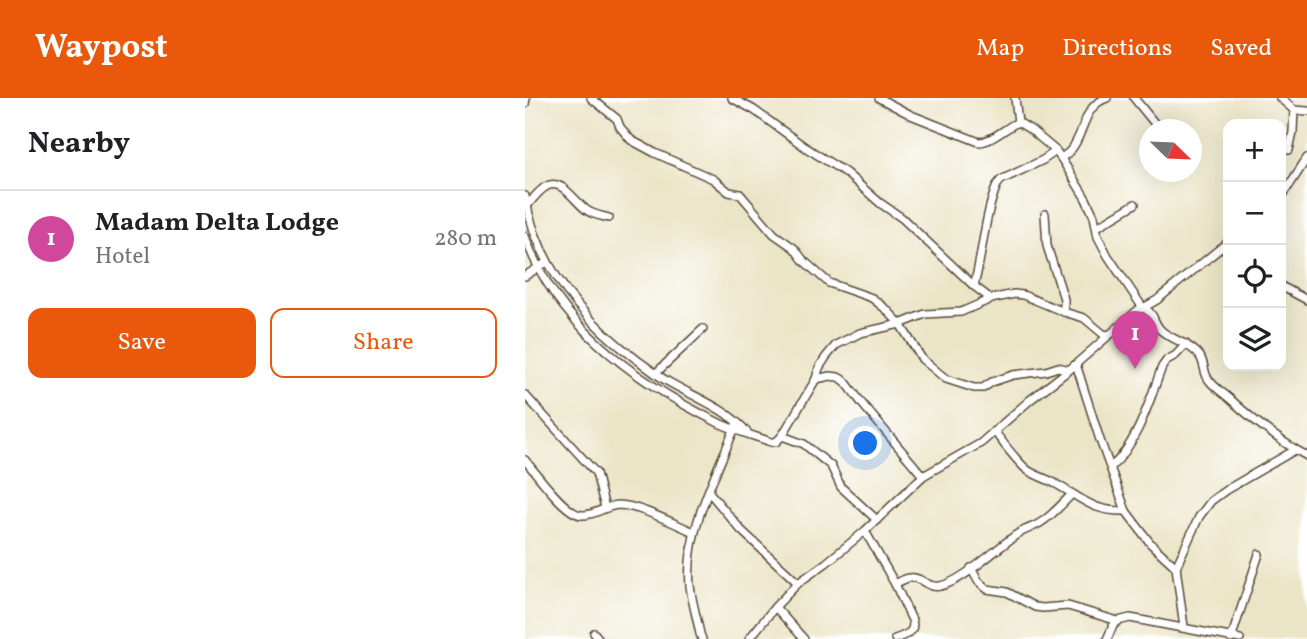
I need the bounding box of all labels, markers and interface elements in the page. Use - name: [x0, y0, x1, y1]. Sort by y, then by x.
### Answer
- text: Waypost: [35, 26, 168, 72]
- text: Map: [976, 32, 1024, 66]
- text: Directions: [1062, 32, 1172, 66]
- text: Saved: [1210, 32, 1272, 66]
- north arrow: [1139, 119, 1202, 182]
- map controls: [1223, 119, 1286, 371]
- button: +: [1223, 119, 1286, 182]
- text: Nearby: [28, 123, 130, 165]
- button: −: [1223, 182, 1286, 245]
- text: Madam Delta Lodge: [95, 205, 339, 241]
- text: 1: [46, 223, 56, 255]
- text: 280 m: [434, 223, 497, 255]
- text: Hotel: [95, 241, 150, 273]
- button: locate: [1223, 245, 1286, 308]
- button: Save: [28, 308, 256, 378]
- button: Share: [270, 308, 497, 378]
- button: layers: [1223, 308, 1286, 371]
- pin: 1: [1112, 311, 1158, 369]
- your location: [848, 426, 882, 460]

